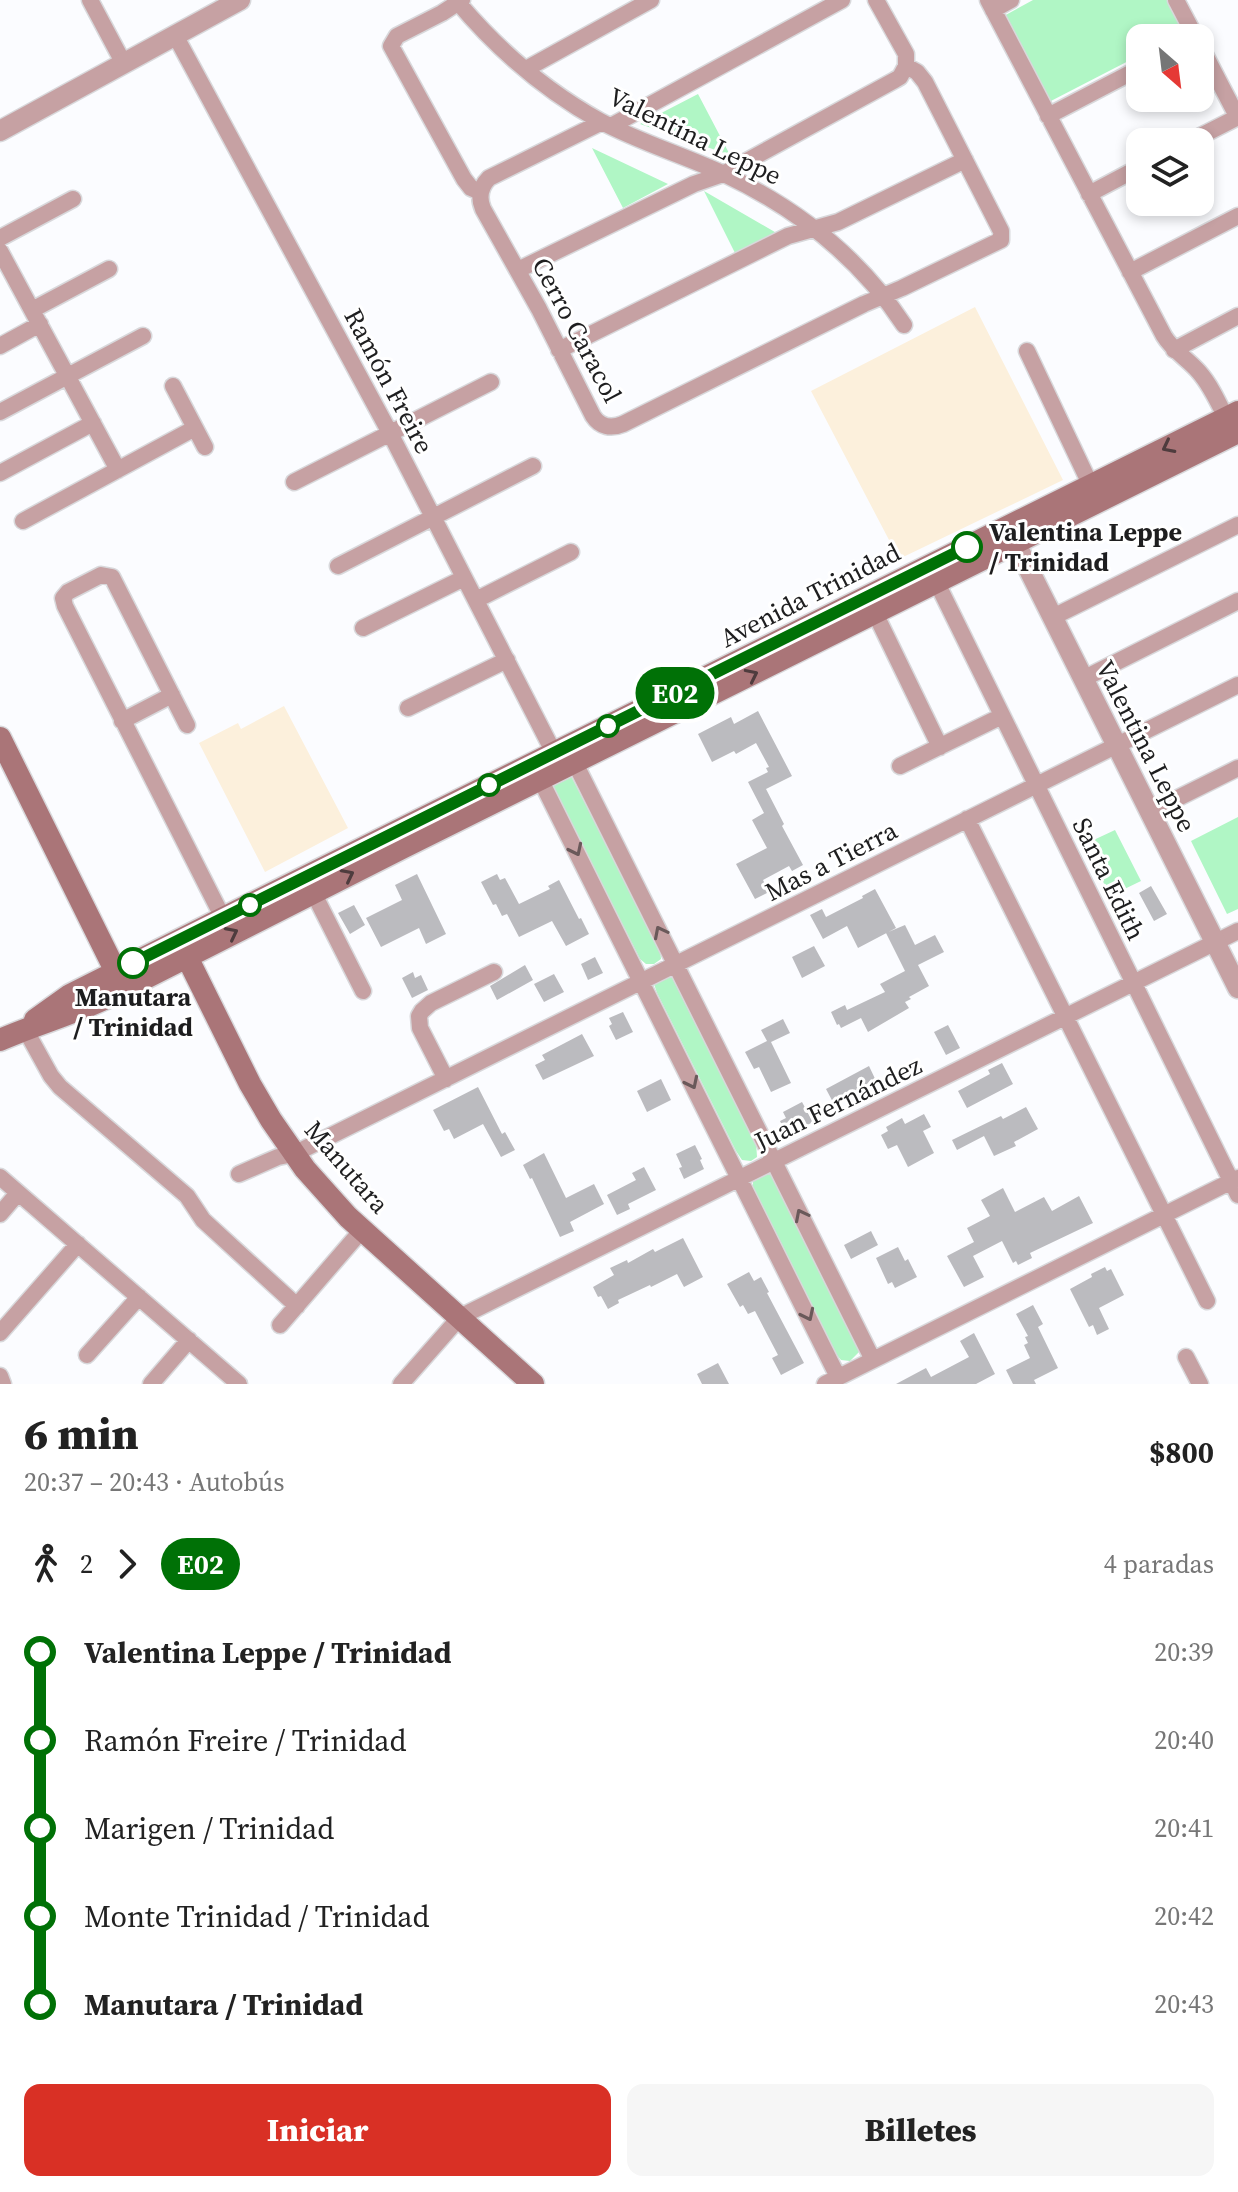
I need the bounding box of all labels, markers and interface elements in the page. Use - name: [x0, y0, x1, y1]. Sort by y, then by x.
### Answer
- north arrow: [1126, 24, 1214, 112]
- map controls: [1126, 24, 1214, 216]
- street label: Valentina Leppe: [602, 79, 788, 193]
- button: layers: [1126, 128, 1214, 216]
- street label: Cerro Caracol: [524, 251, 630, 409]
- street label: Ramón Freire: [336, 302, 442, 460]
- one-way arrow: [1162, 437, 1177, 453]
- place label: Valentina Leppe / Trinidad: [989, 514, 1182, 580]
- marker: Valentina Leppe / Trinidad: [952, 532, 982, 562]
- street label: Avenida Trinidad: [714, 534, 907, 656]
- street label: Valentina Leppe: [1087, 654, 1205, 838]
- line badge: E02: [629, 667, 721, 719]
- one-way arrow: [744, 669, 759, 685]
- text: E02: [651, 674, 699, 712]
- unlabelled marker: [597, 715, 619, 737]
- unlabelled marker: [478, 774, 500, 796]
- street label: Mas a Tierra: [759, 812, 904, 910]
- street label: Santa Edith: [1064, 812, 1154, 946]
- one-way arrow: [566, 841, 582, 856]
- one-way arrow: [339, 869, 354, 885]
- unlabelled marker: [239, 894, 261, 916]
- one-way arrow: [654, 926, 669, 941]
- one-way arrow: [224, 928, 239, 943]
- marker: Manutara / Trinidad: [118, 948, 148, 978]
- place label: Manutara / Trinidad: [73, 979, 193, 1045]
- street label: Juan Fernández: [748, 1047, 928, 1159]
- one-way arrow: [682, 1074, 697, 1089]
- street label: Manutara: [297, 1113, 398, 1222]
- one-way arrow: [795, 1209, 811, 1224]
- one-way arrow: [798, 1307, 813, 1322]
- text: 6 min: [24, 1403, 139, 1464]
- text: $800: [1149, 1432, 1214, 1473]
- text: 20:37 – 20:43 · Autobús: [24, 1464, 284, 1500]
- icon: walk: [24, 1542, 68, 1586]
- icon: forward: [105, 1542, 149, 1586]
- text: E02: [177, 1545, 224, 1583]
- text: 2: [80, 1546, 93, 1582]
- text: 4 paradas: [1104, 1546, 1214, 1582]
- text: Valentina Leppe / Trinidad: [84, 1632, 452, 1673]
- text: 20:39: [1154, 1634, 1214, 1670]
- text: Ramón Freire / Trinidad: [84, 1720, 407, 1761]
- text: 20:40: [1154, 1722, 1214, 1758]
- text: Marigen / Trinidad: [84, 1808, 334, 1849]
- text: 20:41: [1154, 1810, 1214, 1846]
- text: Monte Trinidad / Trinidad: [84, 1896, 430, 1937]
- text: 20:42: [1154, 1898, 1214, 1934]
- text: Manutara / Trinidad: [84, 1984, 363, 2025]
- text: 20:43: [1154, 1986, 1214, 2022]
- button: Iniciar: [24, 2084, 611, 2176]
- button: Billetes: [627, 2084, 1214, 2176]

